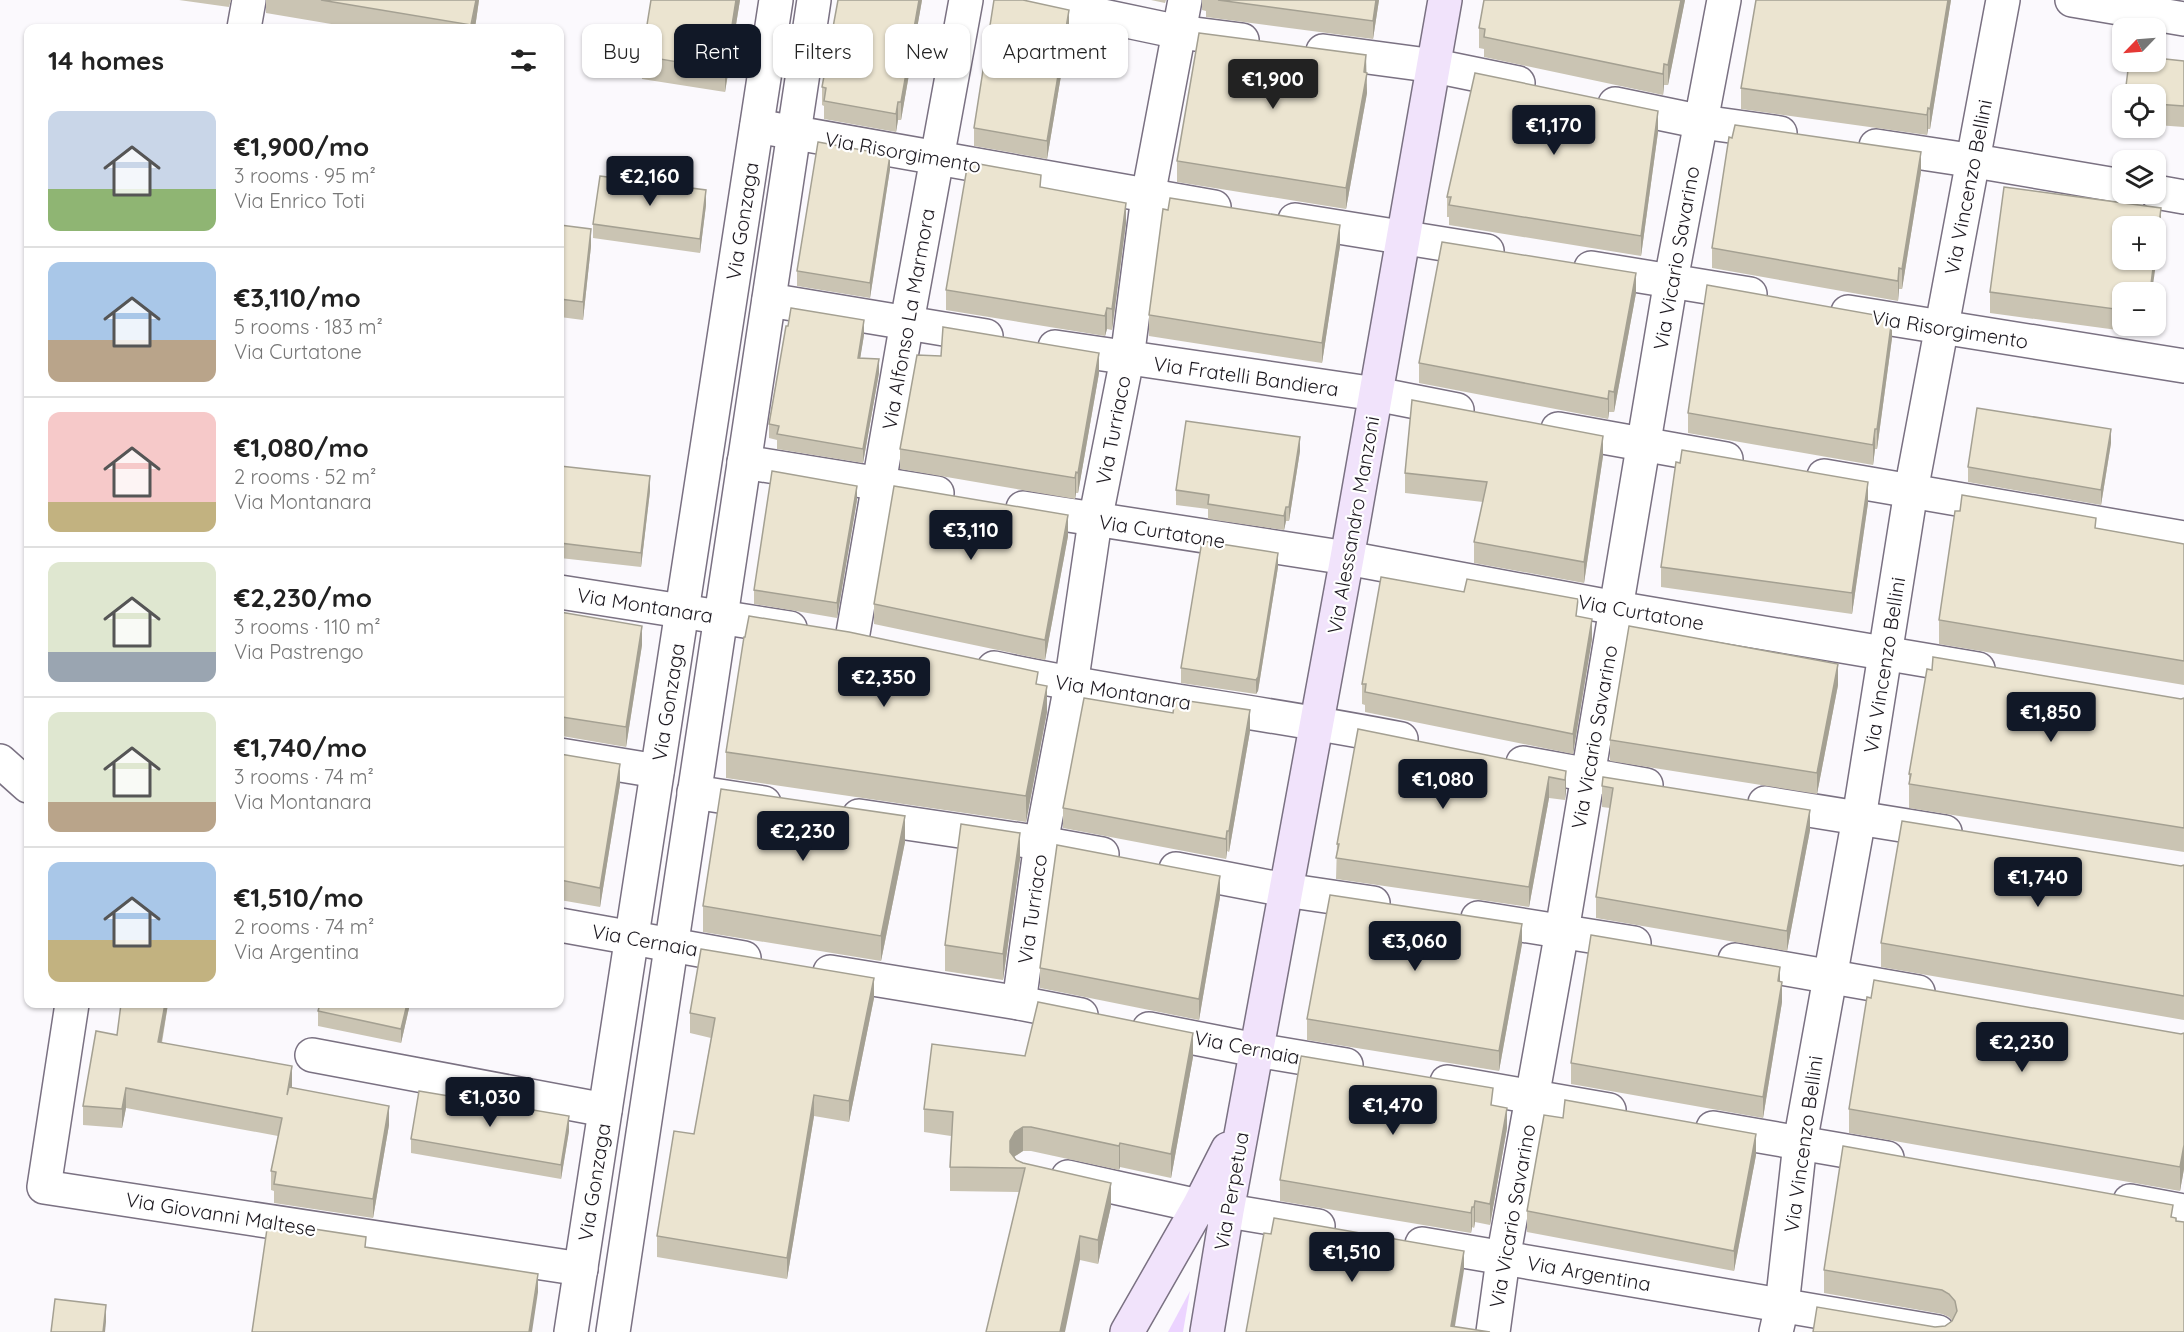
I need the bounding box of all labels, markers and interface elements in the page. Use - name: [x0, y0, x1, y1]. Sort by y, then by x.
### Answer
- north arrow: [2112, 18, 2166, 72]
- map controls: [2112, 18, 2166, 336]
- chip: Buy: [582, 24, 662, 78]
- chip: Rent: [674, 24, 761, 78]
- chip: Filters: [773, 24, 873, 78]
- chip: New: [885, 24, 970, 78]
- chip: Apartment: [982, 24, 1128, 78]
- text: 14 homes: [48, 44, 164, 77]
- icon: filters: [507, 44, 540, 77]
- pin: €1,900: [1224, 59, 1322, 110]
- text: €1,900: [1242, 66, 1304, 91]
- button: locate: [2112, 84, 2166, 138]
- street label: Via Vincenzo Bellini: [1939, 97, 1997, 277]
- pin: €1,170: [1505, 105, 1603, 156]
- text: €1,170: [1526, 112, 1582, 137]
- street label: Via Risorgimento: [823, 126, 983, 178]
- text: €1,900/mo: [234, 130, 369, 163]
- icon: home: [96, 135, 168, 207]
- button: layers: [2112, 150, 2166, 204]
- pin: €2,160: [601, 156, 699, 207]
- street label: Via Gonzaga: [720, 160, 764, 282]
- text: 3 rooms · 95 m²: [234, 163, 376, 188]
- text: €2,160: [620, 163, 680, 188]
- street label: Via Vicario Savarino: [1648, 164, 1704, 352]
- text: Via Enrico Toti: [234, 188, 365, 213]
- street label: Via Alfonso La Marmora: [876, 206, 940, 432]
- button: +: [2112, 216, 2166, 270]
- text: €3,110/mo: [234, 281, 361, 314]
- button: −: [2112, 282, 2166, 336]
- icon: home: [96, 286, 168, 358]
- street label: Via Risorgimento: [1870, 304, 2030, 354]
- text: 5 rooms · 183 m²: [234, 314, 383, 339]
- text: Via Curtatone: [234, 339, 362, 364]
- street label: Via Fratelli Bandiera: [1152, 351, 1340, 401]
- street label: Via Turriaco: [1090, 373, 1136, 487]
- street label: Via Alessandro Manzoni: [1322, 414, 1384, 636]
- text: €1,080/mo: [234, 431, 369, 464]
- icon: home: [96, 436, 168, 508]
- text: 2 rooms · 52 m²: [234, 464, 376, 489]
- text: Via Montanara: [234, 489, 372, 514]
- street label: Via Curtatone: [1097, 509, 1227, 553]
- pin: €3,110: [922, 510, 1020, 561]
- text: €3,110: [943, 517, 999, 542]
- street label: Via Vincenzo Bellini: [1858, 575, 1910, 755]
- text: €2,230/mo: [234, 581, 372, 614]
- street label: Via Montanara: [575, 582, 715, 628]
- icon: home: [96, 586, 168, 658]
- street label: Via Curtatone: [1576, 589, 1706, 635]
- text: 3 rooms · 110 m²: [234, 614, 381, 639]
- text: Via Pastrengo: [234, 639, 364, 664]
- street label: Via Gonzaga: [646, 641, 690, 763]
- street label: Via Vicario Savarino: [1566, 643, 1622, 831]
- pin: €2,350: [835, 657, 933, 708]
- text: €2,350: [852, 664, 916, 689]
- street label: Via Montanara: [1053, 669, 1193, 715]
- pin: €1,850: [2002, 692, 2100, 743]
- text: €1,850: [2021, 699, 2081, 724]
- text: €1,740/mo: [234, 731, 367, 764]
- icon: home: [96, 736, 168, 808]
- pin: €1,080: [1394, 759, 1492, 810]
- text: 3 rooms · 74 m²: [234, 764, 374, 789]
- text: €1,080: [1412, 766, 1474, 791]
- text: Via Montanara: [234, 789, 372, 814]
- pin: €2,230: [754, 811, 852, 862]
- text: €2,230: [771, 818, 835, 843]
- street label: Via Turriaco: [1012, 853, 1052, 965]
- pin: €1,740: [1989, 857, 2087, 908]
- text: €1,740: [2008, 864, 2068, 889]
- text: €1,510/mo: [234, 881, 364, 914]
- icon: home: [96, 886, 168, 958]
- text: 2 rooms · 74 m²: [234, 914, 374, 939]
- street label: Via Cernaia: [590, 918, 700, 962]
- pin: €3,060: [1366, 921, 1464, 972]
- text: €3,060: [1383, 928, 1447, 953]
- text: Via Argentina: [234, 939, 359, 964]
- pin: €2,230: [1973, 1022, 2071, 1073]
- street label: Via Cernaia: [1192, 1024, 1302, 1070]
- text: €2,230: [1990, 1029, 2054, 1054]
- street label: Via Vincenzo Bellini: [1778, 1054, 1828, 1234]
- pin: €1,030: [441, 1077, 539, 1128]
- text: €1,030: [459, 1084, 521, 1109]
- pin: €1,470: [1344, 1085, 1442, 1136]
- text: €1,470: [1363, 1092, 1423, 1117]
- street label: Via Gonzaga: [572, 1121, 616, 1243]
- street label: Via Vicario Savarino: [1484, 1122, 1540, 1310]
- street label: Via Perpetua: [1208, 1130, 1254, 1252]
- street label: Via Giovanni Maltese: [124, 1187, 318, 1241]
- pin: €1,510: [1303, 1232, 1401, 1283]
- text: €1,510: [1323, 1239, 1381, 1264]
- street label: Via Argentina: [1525, 1250, 1653, 1296]

